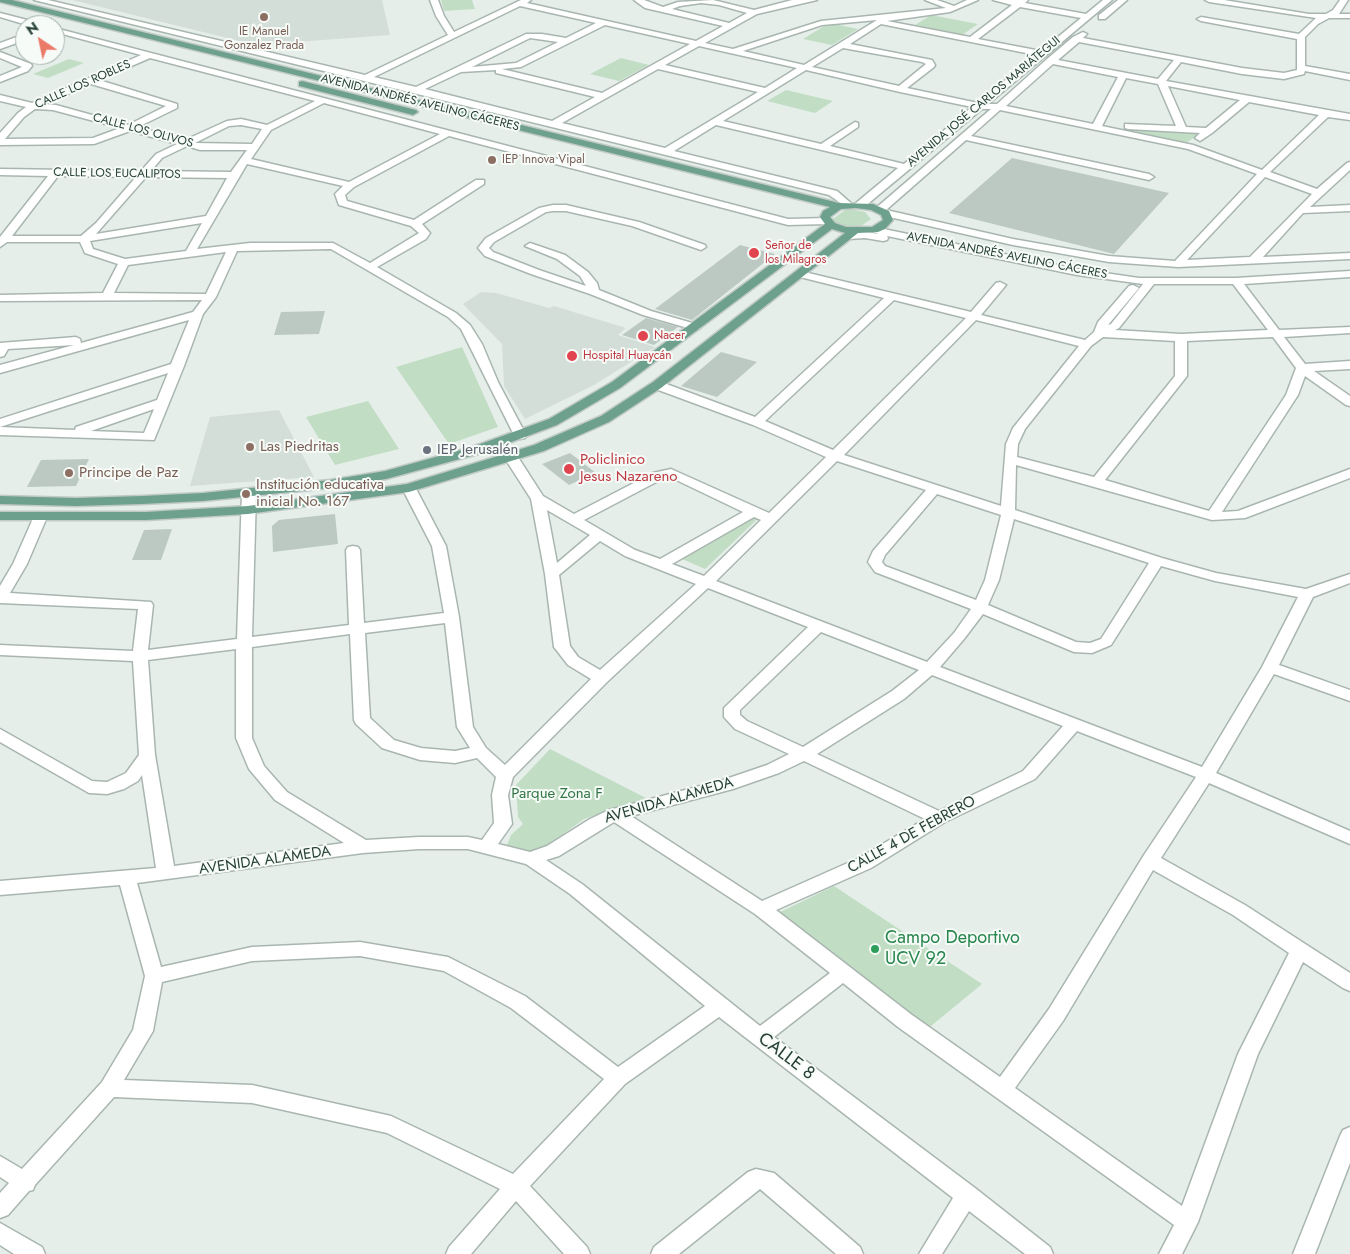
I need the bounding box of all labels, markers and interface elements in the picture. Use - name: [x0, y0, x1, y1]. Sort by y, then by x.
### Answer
- marker: IE Manuel Gonzalez Prada: [258, 11, 270, 23]
- north arrow: [15, 15, 65, 65]
- text: N: [22, 17, 42, 40]
- place label: IE Manuel Gonzalez Prada: [224, 25, 304, 53]
- street label: AVENIDA JOSÉ CARLOS MARIÁTEGUI: [904, 34, 1064, 170]
- street label: CALLE LOS ROBLES: [33, 57, 133, 113]
- street label: AVENIDA ANDRÉS AVELINO CÁCERES: [319, 71, 521, 135]
- street label: CALLE LOS OLIVOS: [91, 111, 195, 151]
- place label: IEP Innova Vipal: [502, 153, 585, 167]
- marker: IEP Innova Vipal: [486, 154, 498, 166]
- street label: CALLE LOS EUCALIPTOS: [53, 166, 181, 182]
- street label: AVENIDA ANDRÉS AVELINO CÁCERES: [906, 229, 1108, 283]
- place label: Señor de los Milagros: [765, 239, 826, 267]
- marker: Señor de los Milagros: [747, 246, 761, 260]
- marker: Nacer: [636, 329, 650, 343]
- place label: Nacer: [654, 329, 685, 343]
- marker: Hospital Huaycán: [565, 349, 579, 363]
- place label: Hospital Huaycán: [583, 349, 671, 363]
- place label: Las Piedritas: [260, 438, 339, 456]
- marker: Las Piedritas: [244, 441, 256, 453]
- place label: IEP Jerusalén: [437, 441, 518, 459]
- marker: IEP Jerusalén: [421, 444, 433, 456]
- place label: Policlinico Jesus Nazareno: [580, 451, 677, 486]
- marker: Policlinico Jesus Nazareno: [562, 462, 576, 476]
- place label: Principe de Paz: [79, 464, 178, 482]
- marker: Principe de Paz: [63, 467, 75, 479]
- place label: Institución educativa inicial No. 167: [256, 476, 384, 511]
- marker: Institución educativa inicial No. 167: [240, 488, 252, 500]
- street label: AVENIDA ALAMEDA: [603, 774, 735, 828]
- park label: Parque Zona F: [511, 785, 603, 803]
- street label: CALLE 4 DE FEBRERO: [845, 792, 979, 878]
- street label: AVENIDA ALAMEDA: [198, 843, 332, 879]
- place label: Campo Deportivo UCV 92: [885, 928, 1020, 971]
- marker: Campo Deportivo UCV 92: [869, 943, 881, 955]
- street label: CALLE 8: [753, 1029, 819, 1085]

